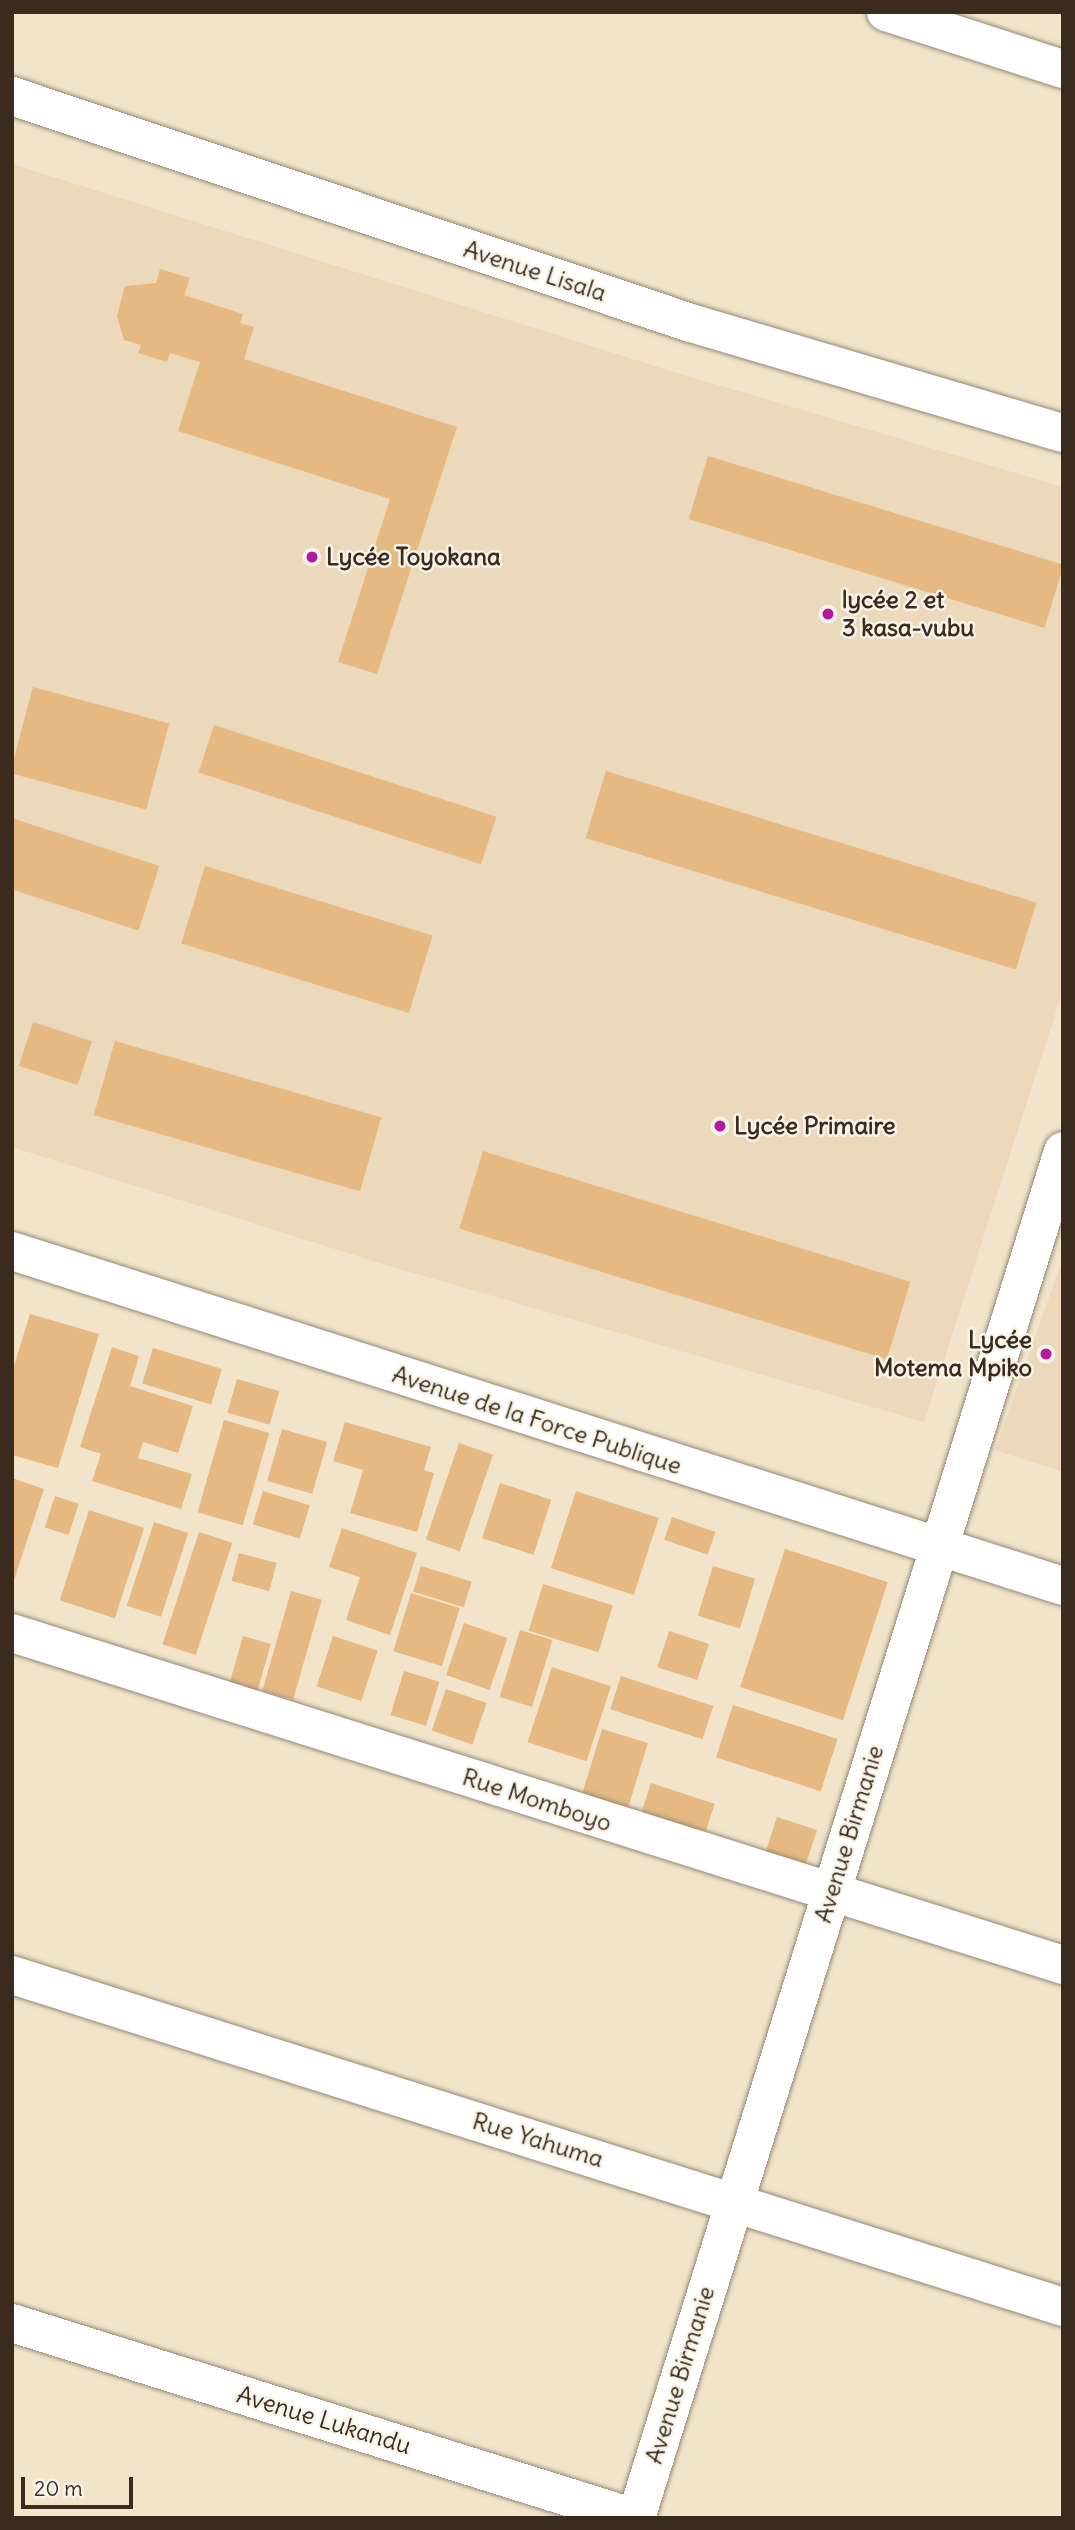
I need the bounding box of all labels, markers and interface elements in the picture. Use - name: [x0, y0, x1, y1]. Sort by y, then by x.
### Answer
- street label: Avenue Lisala: [460, 234, 610, 308]
- place label: Lycée Toyokana: [326, 543, 501, 571]
- marker: Lycée Toyokana: [304, 549, 320, 565]
- place label: lycée 2 et 3 kasa-vubu: [842, 586, 974, 642]
- marker: lycée 2 et 3 kasa-vubu: [820, 606, 836, 622]
- place label: Lycée Primaire: [734, 1112, 895, 1140]
- marker: Lycée Primaire: [712, 1118, 728, 1134]
- place label: Lycée Motema Mpiko: [874, 1326, 1032, 1382]
- marker: Lycée Motema Mpiko: [1038, 1346, 1054, 1362]
- street label: Avenue de la Force Publique: [389, 1360, 685, 1480]
- street label: Avenue Birmanie: [808, 1742, 890, 1926]
- street label: Rue Momboyo: [459, 1762, 615, 1838]
- street label: Rue Yahuma: [469, 2106, 607, 2174]
- street label: Avenue Birmanie: [639, 2283, 721, 2467]
- street label: Avenue Lukandu: [233, 2380, 415, 2460]
- scale bar: [24, 2464, 136, 2508]
- text: 20 m: [34, 2475, 83, 2502]

